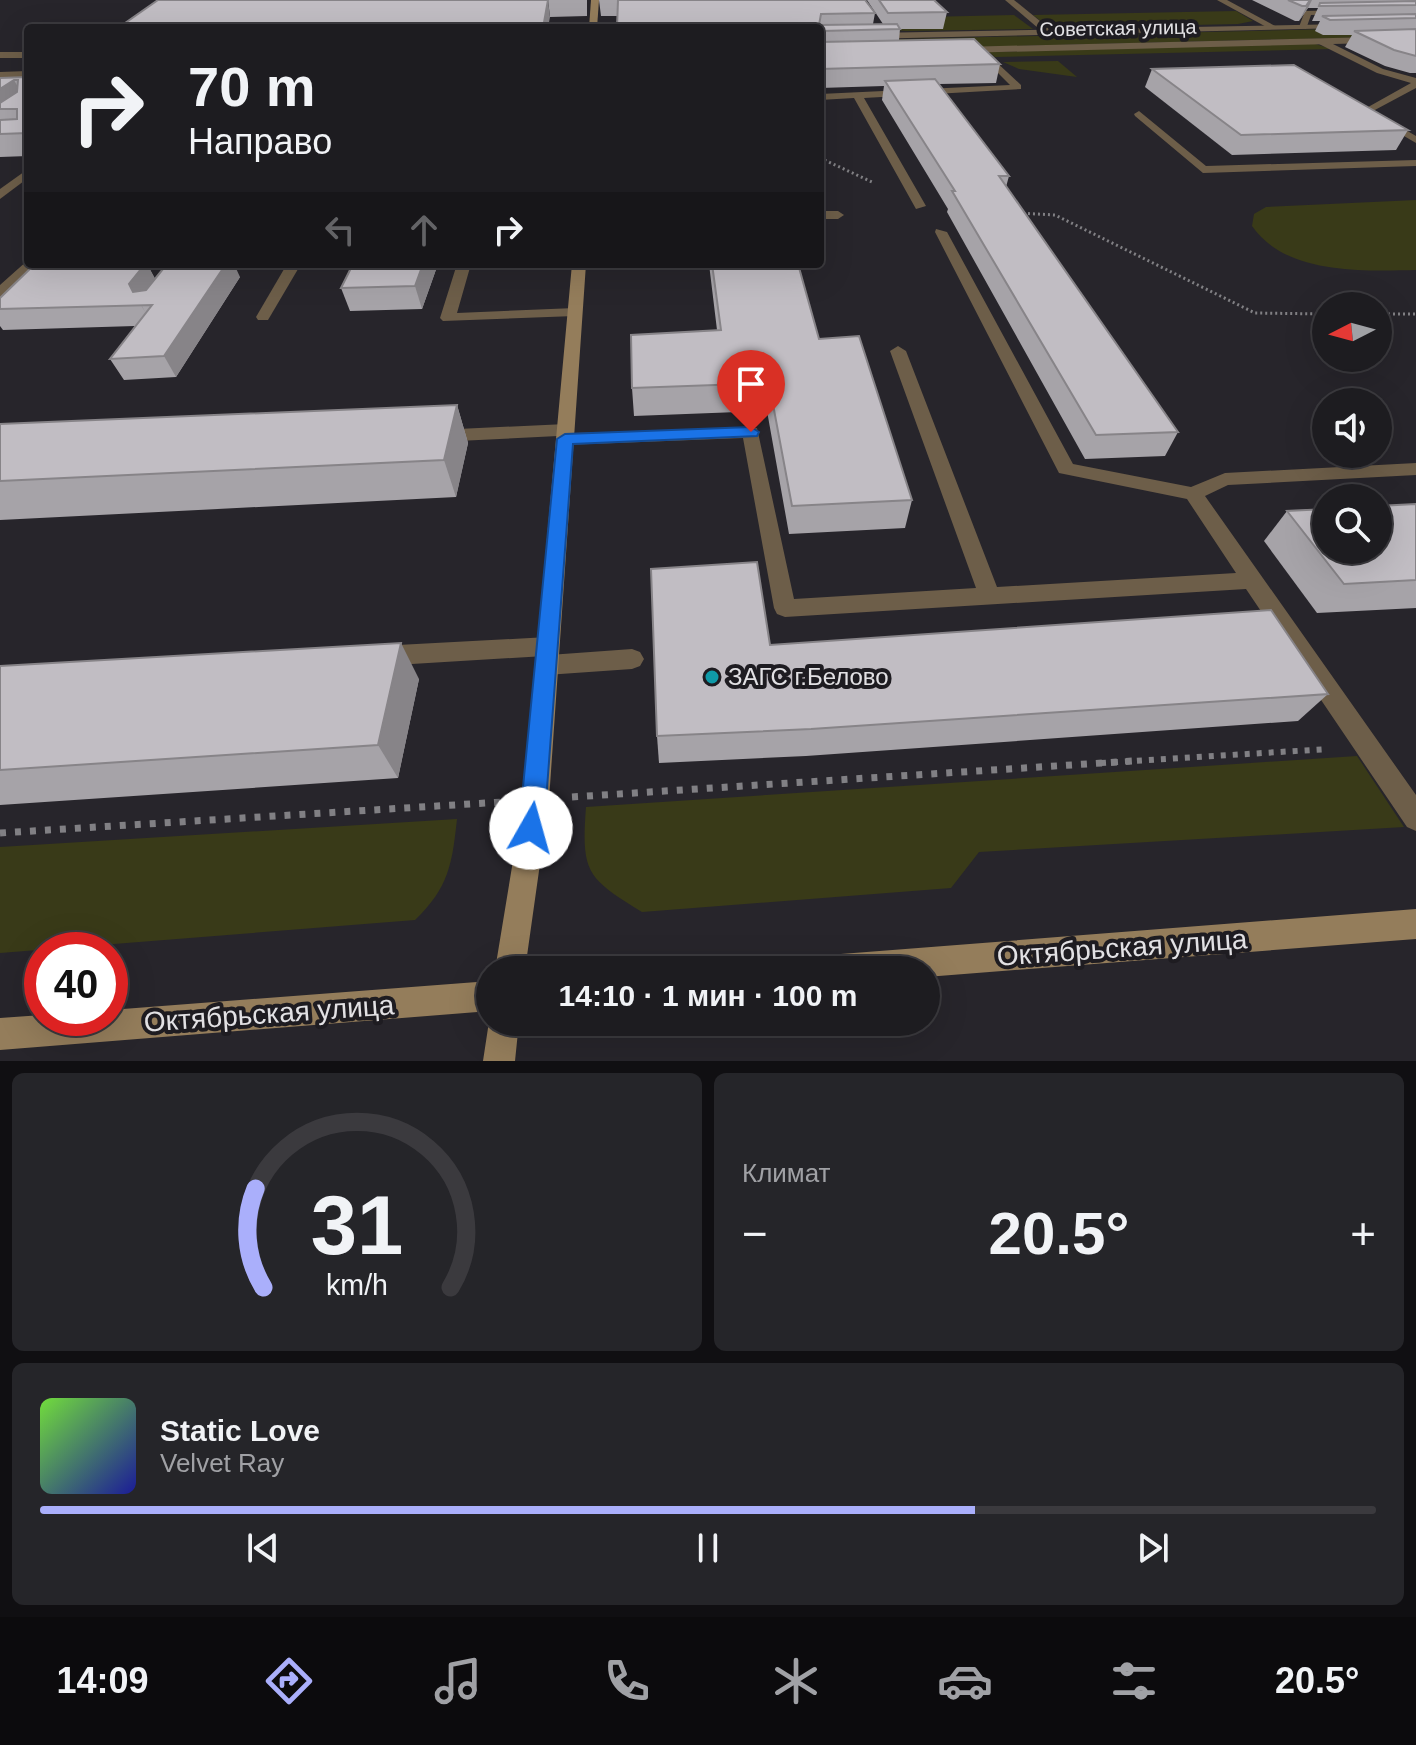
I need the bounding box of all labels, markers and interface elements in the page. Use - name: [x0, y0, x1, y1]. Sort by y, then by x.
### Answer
- street label: Советская улица: [1039, 16, 1198, 40]
- text: 70 m: [188, 55, 316, 118]
- icon: right: [56, 56, 160, 160]
- text: Направо: [188, 121, 332, 162]
- icon: left: [318, 208, 362, 252]
- icon: ahead: [402, 208, 446, 252]
- icon: right: [486, 208, 530, 252]
- north arrow: [1312, 292, 1392, 372]
- map controls: [1312, 292, 1392, 564]
- pin: [717, 350, 785, 432]
- icon: arrive: [729, 362, 773, 406]
- button: sound: [1312, 388, 1392, 468]
- button: search: [1312, 484, 1392, 564]
- place label: ЗАГС г.Белово: [728, 663, 889, 690]
- marker: ЗАГС г.Белово: [703, 668, 721, 686]
- position arrow: [489, 786, 573, 870]
- street label: Октябрьская улица: [996, 923, 1249, 972]
- speed limit sign: 40: [24, 932, 128, 1036]
- text: 14:10 · 1 мин · 100 m: [559, 979, 857, 1012]
- street label: Октябрьская улица: [143, 989, 396, 1038]
- text: Климат: [742, 1158, 831, 1188]
- text: 31: [311, 1179, 403, 1272]
- text: 20.5°: [989, 1200, 1129, 1267]
- text: −: [742, 1209, 768, 1258]
- text: +: [1350, 1209, 1376, 1258]
- text: km/h: [326, 1269, 388, 1301]
- text: Static Love: [160, 1414, 320, 1447]
- text: Velvet Ray: [160, 1448, 284, 1478]
- icon: previous: [241, 1526, 285, 1570]
- icon: pause: [686, 1526, 730, 1570]
- icon: next: [1131, 1526, 1175, 1570]
- icon: directions: [261, 1653, 317, 1709]
- icon: music: [430, 1653, 486, 1709]
- icon: phone: [599, 1653, 655, 1709]
- icon: climate: [768, 1653, 824, 1709]
- icon: car: [937, 1653, 993, 1709]
- icon: filters: [1106, 1653, 1162, 1709]
- text: 14:09: [56, 1660, 149, 1701]
- text: 20.5°: [1275, 1660, 1359, 1701]

